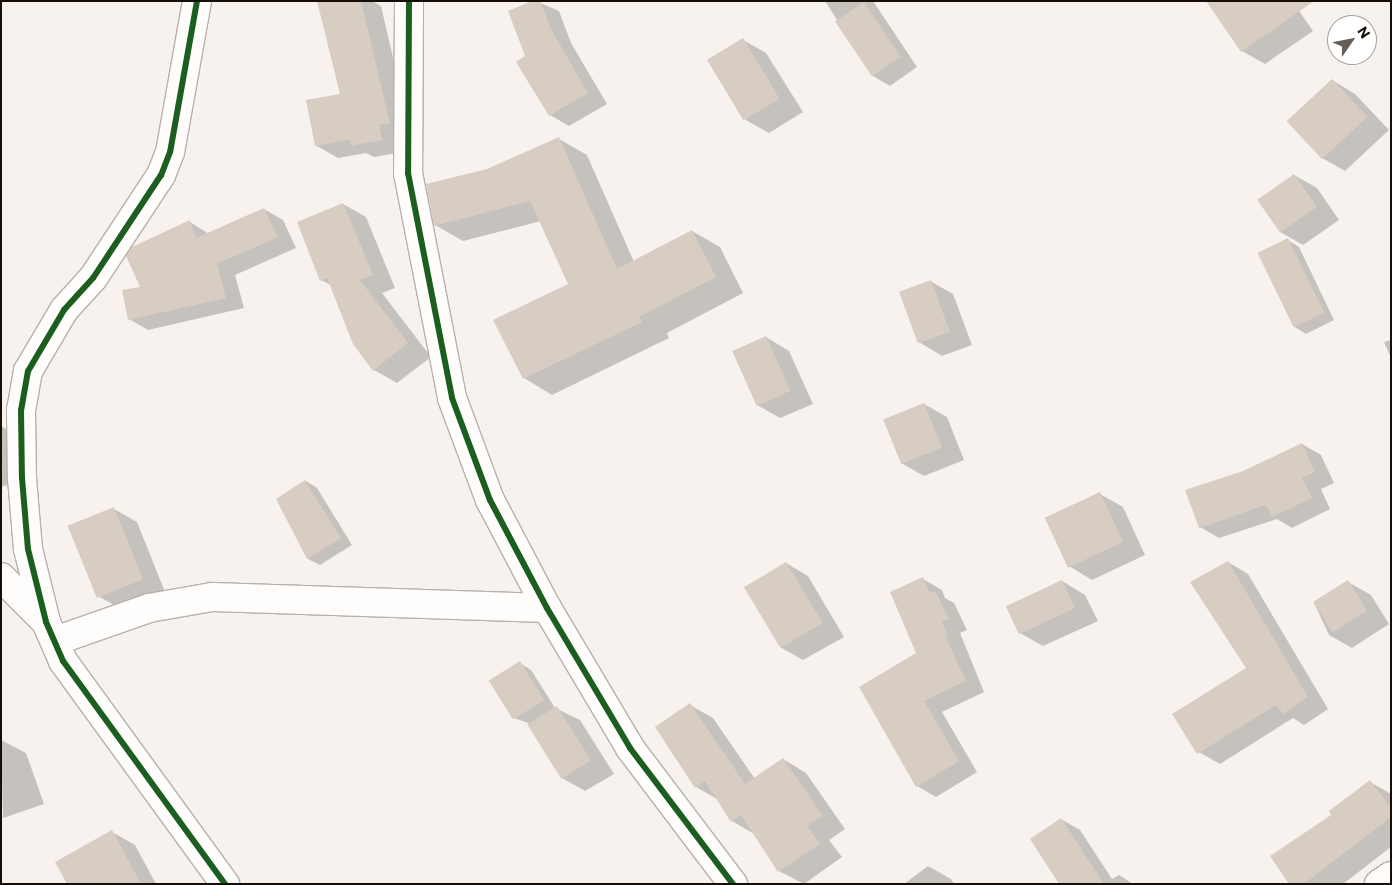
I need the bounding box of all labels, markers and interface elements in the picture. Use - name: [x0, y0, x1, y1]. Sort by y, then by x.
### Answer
- north arrow: [1327, 15, 1377, 65]
- text: N: [1354, 23, 1374, 41]

